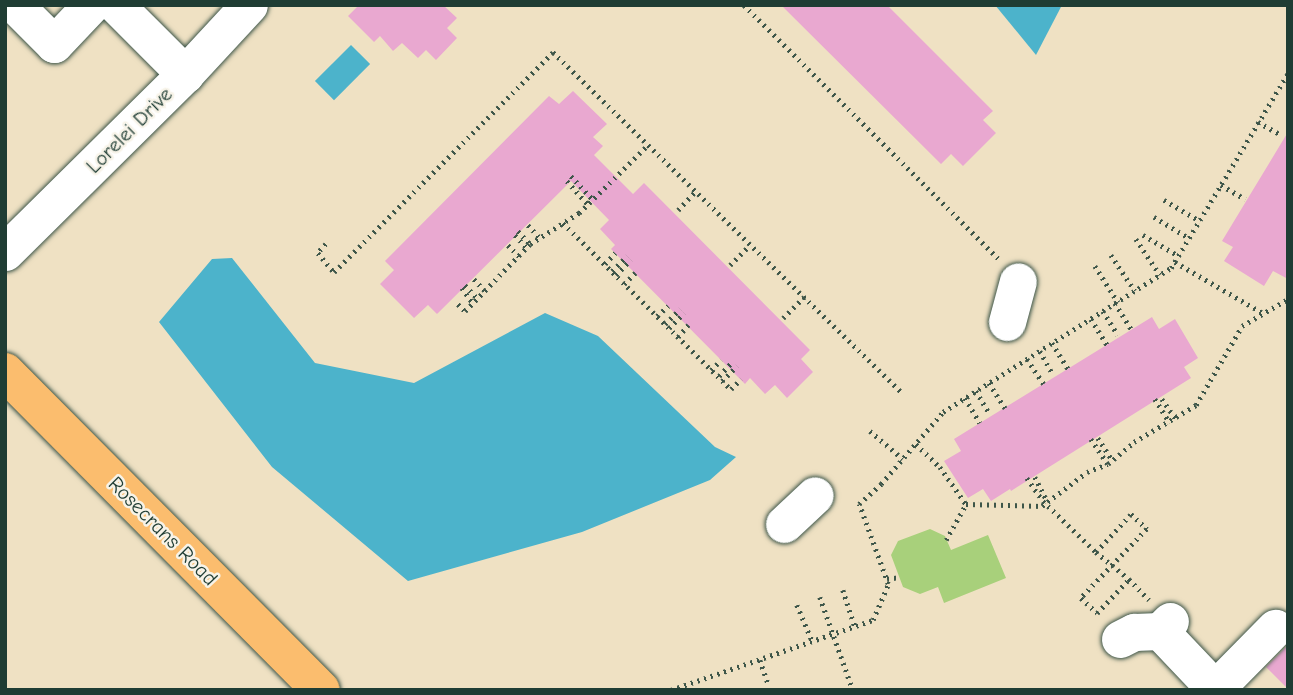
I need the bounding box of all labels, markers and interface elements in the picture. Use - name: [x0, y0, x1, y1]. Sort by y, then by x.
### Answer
- street label: Lorelei Drive: [81, 82, 177, 178]
- street label: Rosecrans Road: [103, 471, 223, 591]

